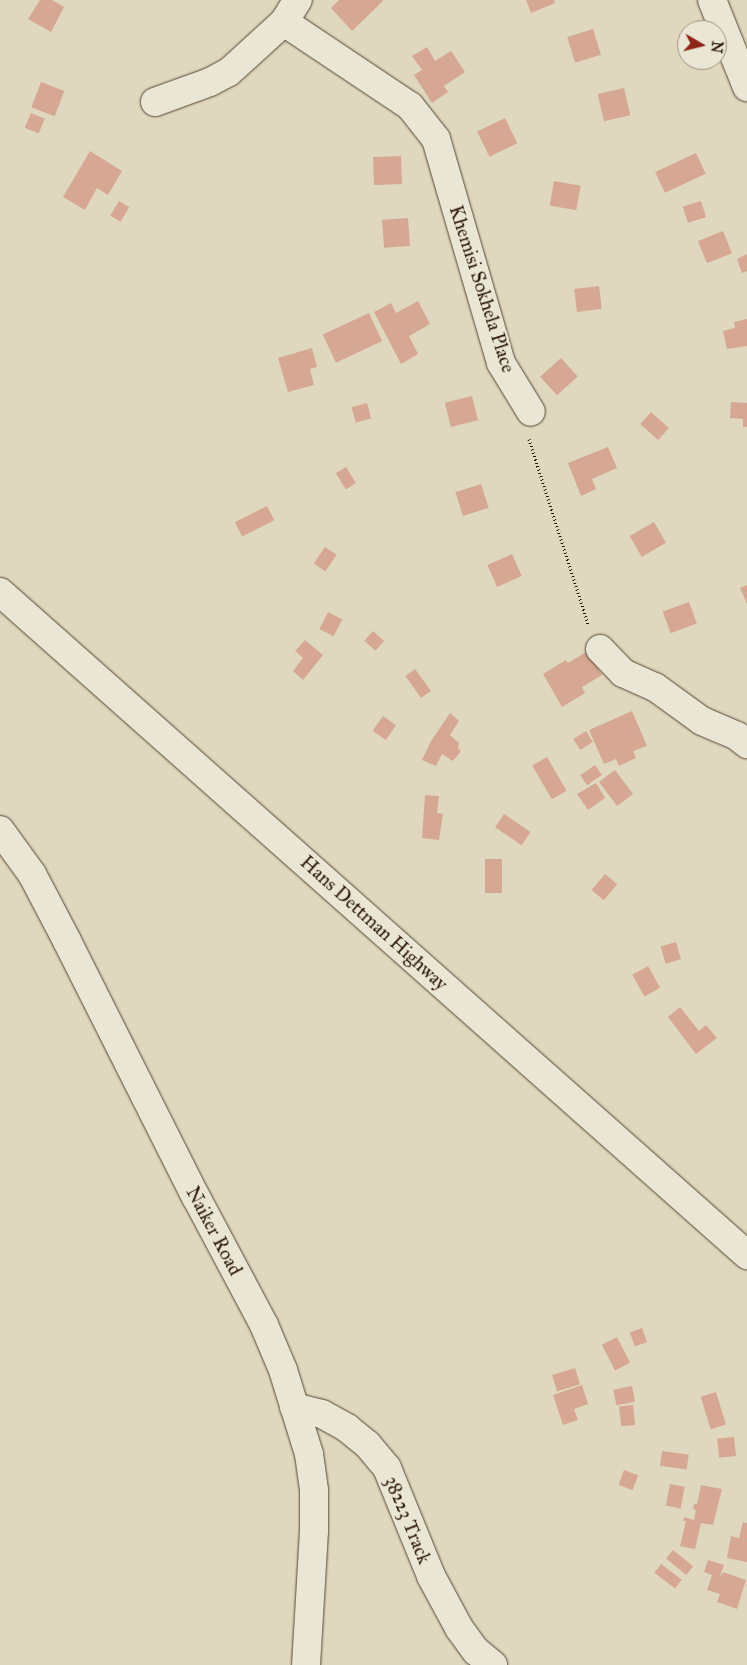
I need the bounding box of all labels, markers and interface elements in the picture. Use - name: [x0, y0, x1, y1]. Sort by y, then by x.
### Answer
- north arrow: [677, 20, 727, 70]
- text: N: [707, 40, 726, 54]
- street label: Khemisi Sokhela Place: [444, 203, 520, 375]
- street label: Hans Dettman Highway: [296, 851, 452, 995]
- street label: Naiker Road: [181, 1183, 247, 1279]
- street label: 38223 Track: [380, 1473, 436, 1567]

